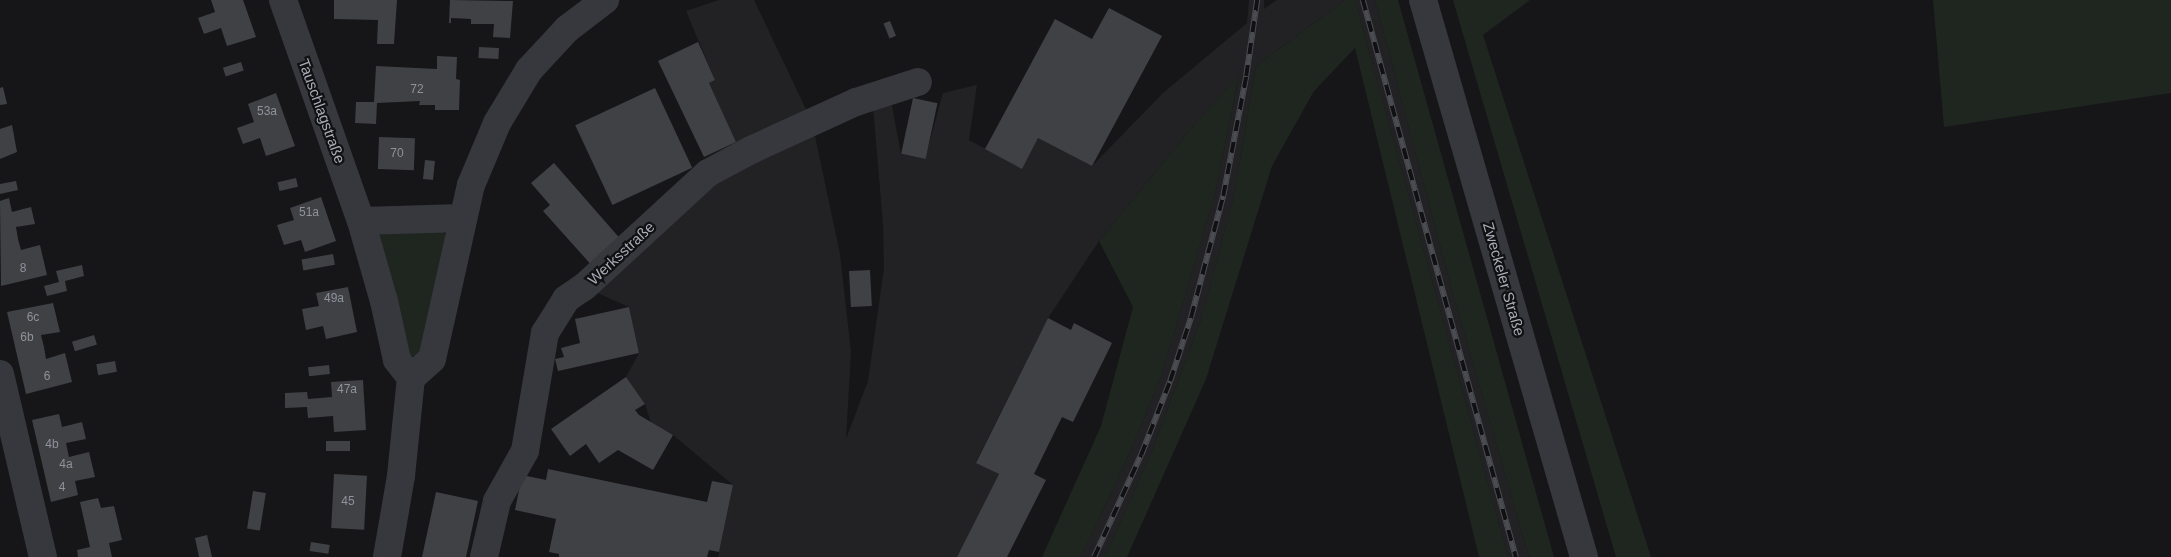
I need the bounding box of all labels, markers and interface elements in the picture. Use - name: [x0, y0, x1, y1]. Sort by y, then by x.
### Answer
- street label: Tauschlagstraße: [295, 56, 349, 166]
- house number: 72: [410, 83, 424, 97]
- house number: 53a: [257, 105, 277, 119]
- house number: 70: [390, 147, 404, 161]
- house number: 51a: [299, 206, 319, 220]
- street label: Werksstraße: [584, 218, 658, 288]
- street label: Zweckeler Straße: [1479, 220, 1529, 338]
- house number: 8: [20, 262, 26, 276]
- house number: 49a: [324, 292, 344, 306]
- house number: 6c: [27, 311, 39, 325]
- house number: 6b: [20, 331, 34, 345]
- house number: 6: [44, 370, 50, 384]
- house number: 47a: [337, 383, 357, 397]
- house number: 4b: [45, 438, 59, 452]
- house number: 4a: [59, 458, 73, 472]
- house number: 4: [59, 481, 65, 495]
- house number: 45: [341, 495, 355, 509]

